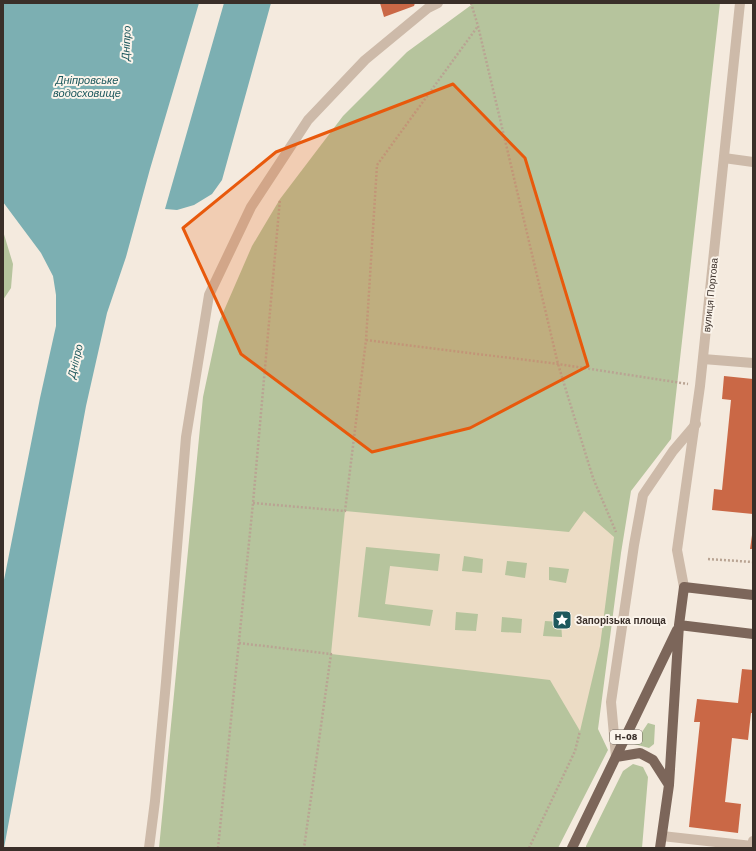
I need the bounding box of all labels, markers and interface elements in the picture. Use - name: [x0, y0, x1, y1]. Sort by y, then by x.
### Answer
- water label: Дніпро: [119, 25, 134, 63]
- water label: Дніпровське водосховище: [53, 74, 121, 100]
- street label: вулиця Портова: [701, 257, 720, 333]
- water label: Дніпро: [65, 343, 86, 381]
- place icon: Запорізька площа: [551, 609, 573, 631]
- place label: Запорізька площа: [576, 615, 666, 626]
- road number: Н-08: [610, 730, 642, 744]

